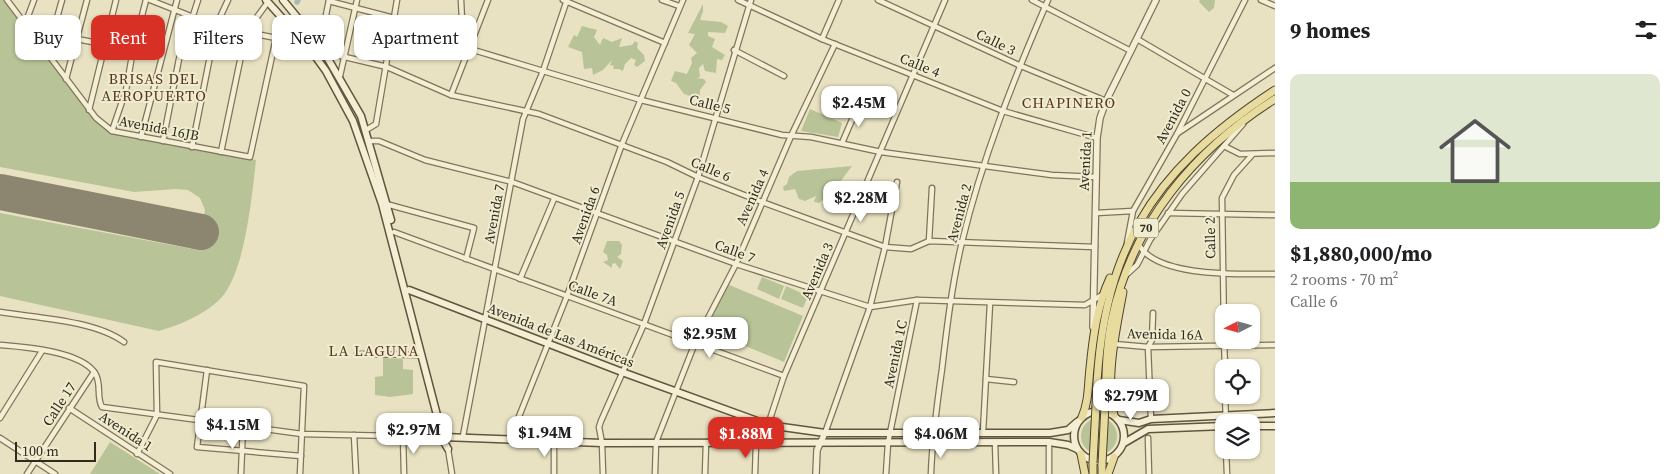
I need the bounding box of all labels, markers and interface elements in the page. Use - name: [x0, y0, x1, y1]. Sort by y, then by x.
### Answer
- chip: Buy: [15, 15, 81, 60]
- chip: Rent: [91, 15, 165, 60]
- chip: Filters: [175, 15, 262, 60]
- chip: New: [272, 15, 344, 60]
- chip: Apartment: [354, 15, 477, 60]
- text: 9 homes: [1290, 16, 1370, 45]
- icon: filters: [1632, 16, 1660, 44]
- street label: Calle 3: [973, 24, 1019, 60]
- street label: Calle 4: [897, 48, 943, 82]
- district label: BRISAS DEL AEROPUERTO: [101, 68, 207, 106]
- street label: Avenida 0: [1150, 85, 1196, 147]
- pin: $2.45M: [818, 86, 900, 128]
- street label: Calle 5: [687, 89, 733, 119]
- text: $2.45M: [832, 91, 886, 113]
- district label: CHAPINERO: [1022, 92, 1116, 113]
- icon: home: [1430, 106, 1520, 196]
- street label: Avenida 16JB: [117, 110, 201, 146]
- street label: Avenida 1: [1073, 130, 1097, 192]
- street label: Calle 6: [688, 152, 734, 186]
- street label: Avenida 4: [731, 165, 773, 229]
- pin: $2.28M: [820, 180, 902, 223]
- street label: Avenida 2: [942, 181, 976, 245]
- street label: Avenida 7: [478, 183, 510, 245]
- street label: Avenida 6: [565, 183, 605, 247]
- text: $2.28M: [834, 186, 888, 208]
- street label: Avenida 5: [650, 188, 690, 252]
- street label: Calle 2: [1200, 217, 1220, 259]
- road number: 70: [1134, 218, 1158, 238]
- street label: Calle 7: [712, 234, 758, 268]
- street label: Avenida 3: [796, 239, 838, 303]
- text: $1,880,000/mo: [1290, 239, 1432, 268]
- text: 2 rooms · 70 m²: [1290, 268, 1398, 290]
- street label: Calle 7A: [566, 275, 621, 311]
- text: Calle 6: [1290, 290, 1338, 312]
- street label: Avenida de Las Américas: [485, 298, 637, 372]
- north arrow: [1215, 304, 1260, 349]
- map controls: [1215, 304, 1260, 459]
- pin: $2.95M: [669, 316, 751, 359]
- street label: Avenida 1C: [878, 318, 912, 390]
- text: $2.95M: [683, 322, 737, 344]
- street label: Avenida 16A: [1127, 323, 1204, 345]
- district label: LA LAGUNA: [329, 340, 419, 361]
- button: locate: [1215, 359, 1260, 404]
- street label: Calle 17: [37, 378, 81, 430]
- pin: $2.79M: [1090, 378, 1172, 421]
- text: $2.79M: [1104, 384, 1158, 406]
- street label: Avenida 1: [95, 406, 157, 456]
- pin: $4.15M: [192, 408, 274, 450]
- pin: $2.97M: [373, 412, 455, 455]
- text: $4.15M: [206, 413, 260, 435]
- button: layers: [1215, 414, 1260, 459]
- pin: $1.94M: [504, 416, 586, 458]
- pin: $1.88M: [705, 416, 787, 459]
- pin: $4.06M: [900, 416, 982, 459]
- text: $2.97M: [387, 418, 441, 440]
- text: $1.94M: [518, 421, 572, 443]
- text: $1.88M: [719, 422, 773, 444]
- text: $4.06M: [914, 422, 968, 444]
- scale bar: [15, 439, 96, 462]
- text: 100 m: [22, 441, 59, 461]

